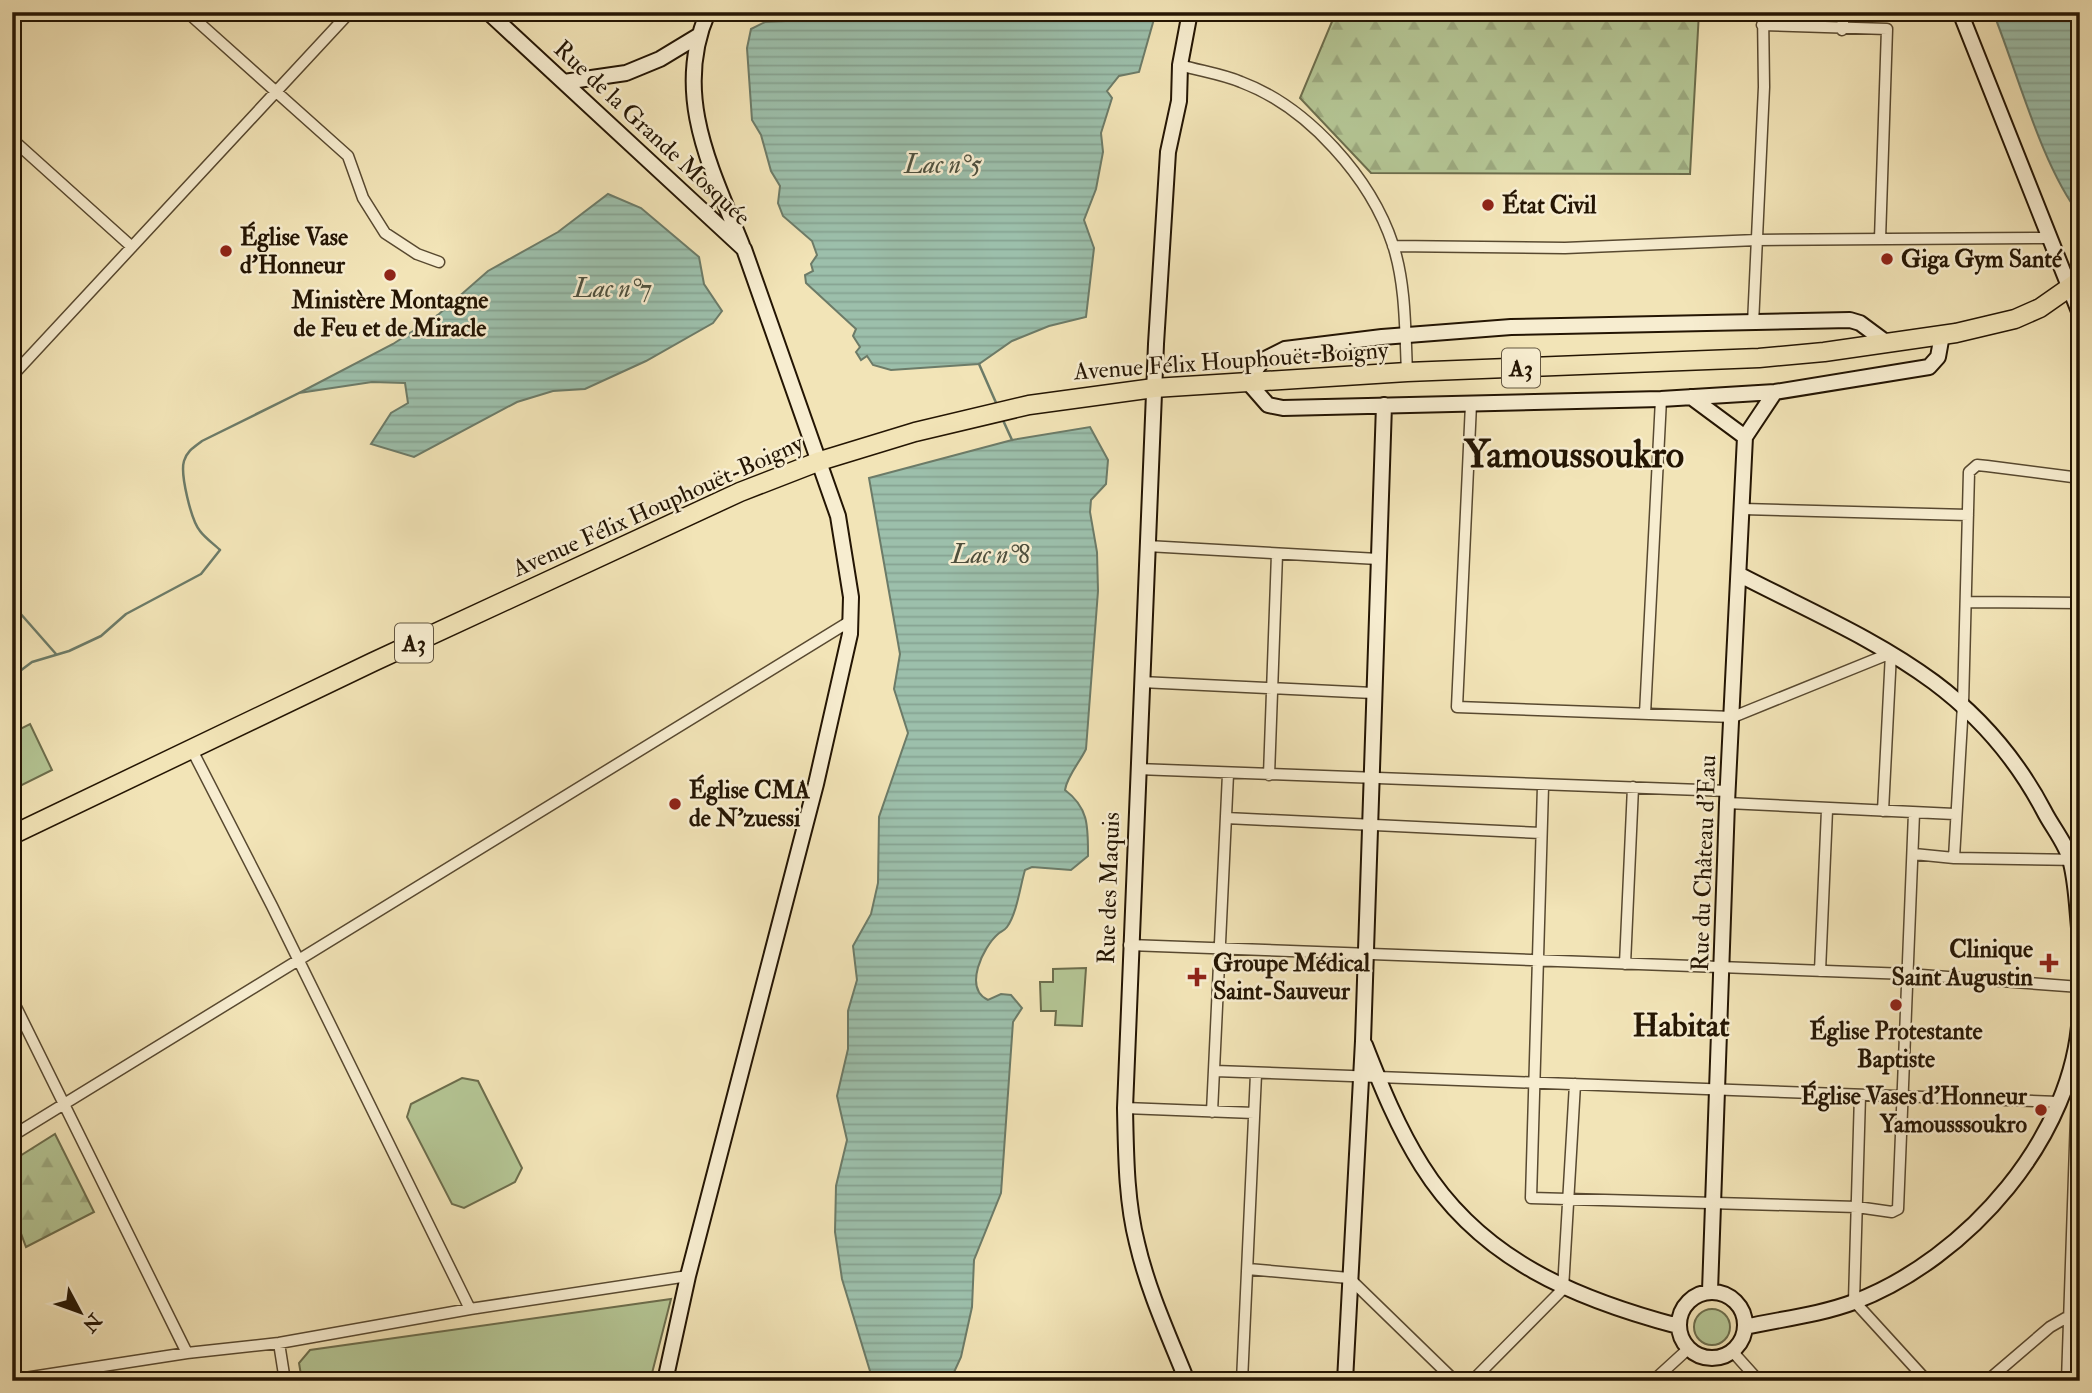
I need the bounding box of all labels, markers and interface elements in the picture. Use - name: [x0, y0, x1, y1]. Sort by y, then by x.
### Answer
- street label: Rue de la Grande Mosquée: [547, 34, 757, 232]
- water label: Lac n°5: [903, 149, 982, 181]
- place label: État Civil: [1502, 189, 1597, 221]
- marker: État Civil: [1480, 197, 1496, 213]
- place label: Église Vase d'Honneur: [240, 221, 348, 281]
- marker: Église Vase d'Honneur: [218, 243, 234, 259]
- place label: Giga Gym Santé: [1901, 244, 2063, 275]
- marker: Giga Gym Santé: [1879, 251, 1895, 267]
- marker: Ministère Montagne de Feu et de Miracle: [382, 267, 398, 283]
- water label: Lac n°7: [573, 273, 652, 305]
- place label: Ministère Montagne de Feu et de Miracle: [291, 285, 488, 344]
- street label: Avenue Félix Houphouët-Boigny: [1072, 335, 1390, 388]
- road number: A3: [1502, 348, 1540, 388]
- street label: Avenue Félix Houphouët-Boigny: [507, 428, 809, 585]
- district label: Yamoussoukro: [1463, 431, 1684, 479]
- water label: Lac n°8: [951, 539, 1031, 571]
- road number: A3: [395, 624, 433, 663]
- street label: Rue du Château d'Eau: [1685, 754, 1723, 972]
- place label: Église CMA de N’zuessi: [689, 774, 811, 834]
- marker: Église CMA de N’zuessi: [667, 796, 683, 812]
- street label: Rue des Maquis: [1091, 811, 1127, 965]
- place label: Clinique Saint Augustin: [1892, 934, 2034, 993]
- place label: Groupe Médical Saint-Sauveur: [1213, 948, 1371, 1007]
- marker: Clinique Saint Augustin: [2039, 953, 2059, 973]
- marker: Groupe Médical Saint-Sauveur: [1187, 967, 1207, 987]
- marker: Église Protestante Baptiste: [1888, 997, 1904, 1013]
- district label: Habitat: [1632, 1006, 1730, 1046]
- place label: Église Protestante Baptiste: [1810, 1015, 1982, 1075]
- place label: Église Vases d'Honneur Yamousssoukro: [1801, 1080, 2028, 1140]
- marker: Église Vases d'Honneur Yamousssoukro: [2033, 1102, 2049, 1118]
- north arrow: [46, 1278, 116, 1348]
- text: N: [77, 1307, 107, 1338]

